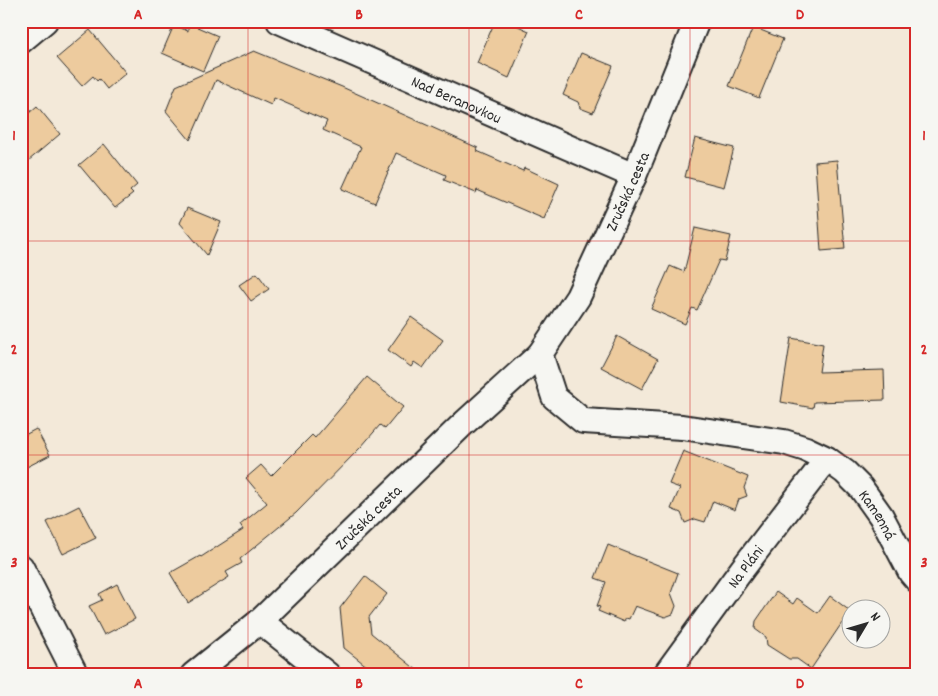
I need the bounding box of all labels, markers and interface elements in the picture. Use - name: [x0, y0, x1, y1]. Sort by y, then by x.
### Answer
- text: A: [134, 4, 143, 27]
- text: B: [355, 4, 363, 27]
- text: C: [575, 4, 583, 27]
- text: D: [796, 4, 805, 27]
- street label: Nad Beranovkou: [407, 71, 505, 131]
- text: 1: [12, 125, 16, 148]
- text: 1: [922, 125, 926, 148]
- street label: Zručská cesta: [601, 148, 657, 236]
- text: 2: [11, 339, 18, 362]
- text: 2: [921, 339, 928, 362]
- street label: Zručská cesta: [331, 480, 408, 556]
- street label: Kamenná: [852, 486, 901, 545]
- street label: Na Pláni: [723, 541, 771, 594]
- text: 3: [10, 552, 18, 575]
- text: 3: [920, 552, 928, 575]
- north arrow: [840, 598, 890, 648]
- text: N: [865, 608, 885, 626]
- text: A: [134, 673, 143, 696]
- text: B: [355, 673, 363, 696]
- text: C: [575, 673, 583, 696]
- text: D: [796, 673, 805, 696]

